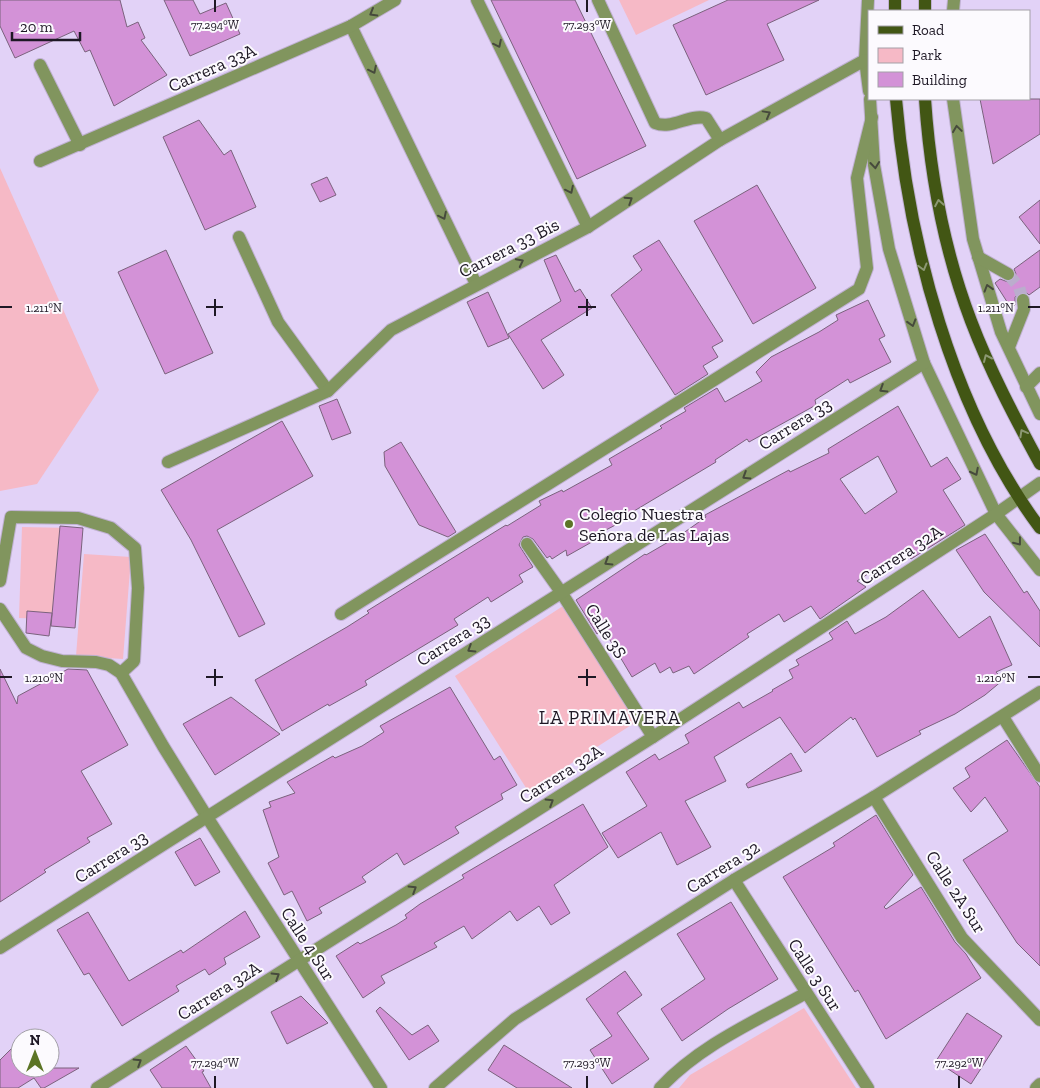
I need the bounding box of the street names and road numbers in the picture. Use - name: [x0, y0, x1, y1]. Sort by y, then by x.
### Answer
- street label: Carrera 33A: [165, 39, 259, 97]
- street label: Carrera 33 Bis: [455, 213, 563, 283]
- street label: Carrera 33: [754, 393, 836, 455]
- street label: Carrera 32A: [856, 520, 947, 590]
- street label: Calle 3S: [581, 599, 631, 663]
- street label: Carrera 33: [412, 609, 494, 671]
- street label: Carrera 32A: [515, 740, 607, 808]
- street label: Carrera 33: [70, 826, 152, 888]
- street label: Carrera 32: [682, 836, 764, 898]
- street label: Calle 2A Sur: [921, 847, 991, 937]
- street label: Calle 4 Sur: [276, 903, 340, 985]
- street label: Calle 3 Sur: [783, 934, 847, 1016]
- street label: Carrera 32A: [173, 957, 265, 1025]

